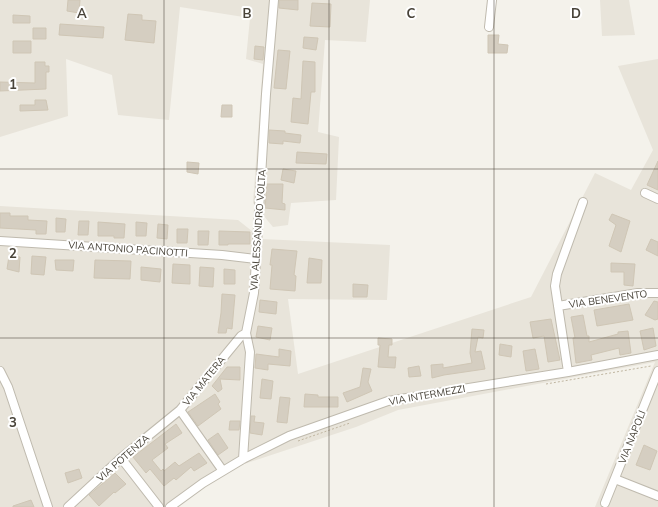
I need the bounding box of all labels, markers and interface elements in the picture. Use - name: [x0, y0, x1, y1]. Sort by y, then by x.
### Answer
- text: A: [77, 5, 87, 21]
- text: B: [243, 5, 252, 21]
- text: C: [407, 5, 416, 21]
- text: D: [571, 5, 581, 21]
- text: 1: [9, 76, 17, 92]
- street label: VIA ALESSANDRO VOLTA: [247, 168, 269, 291]
- street label: VIA ANTONIO PACINOTTI: [68, 238, 188, 260]
- text: 2: [9, 245, 17, 261]
- street label: VIA BENEVENTO: [568, 287, 648, 311]
- street label: VIA MATERA: [180, 353, 229, 409]
- street label: VIA INTERMEZZI: [388, 382, 466, 408]
- street label: VIA NAPOLI: [615, 408, 649, 466]
- text: 3: [9, 414, 17, 430]
- street label: VIA POTENZA: [94, 431, 153, 485]

